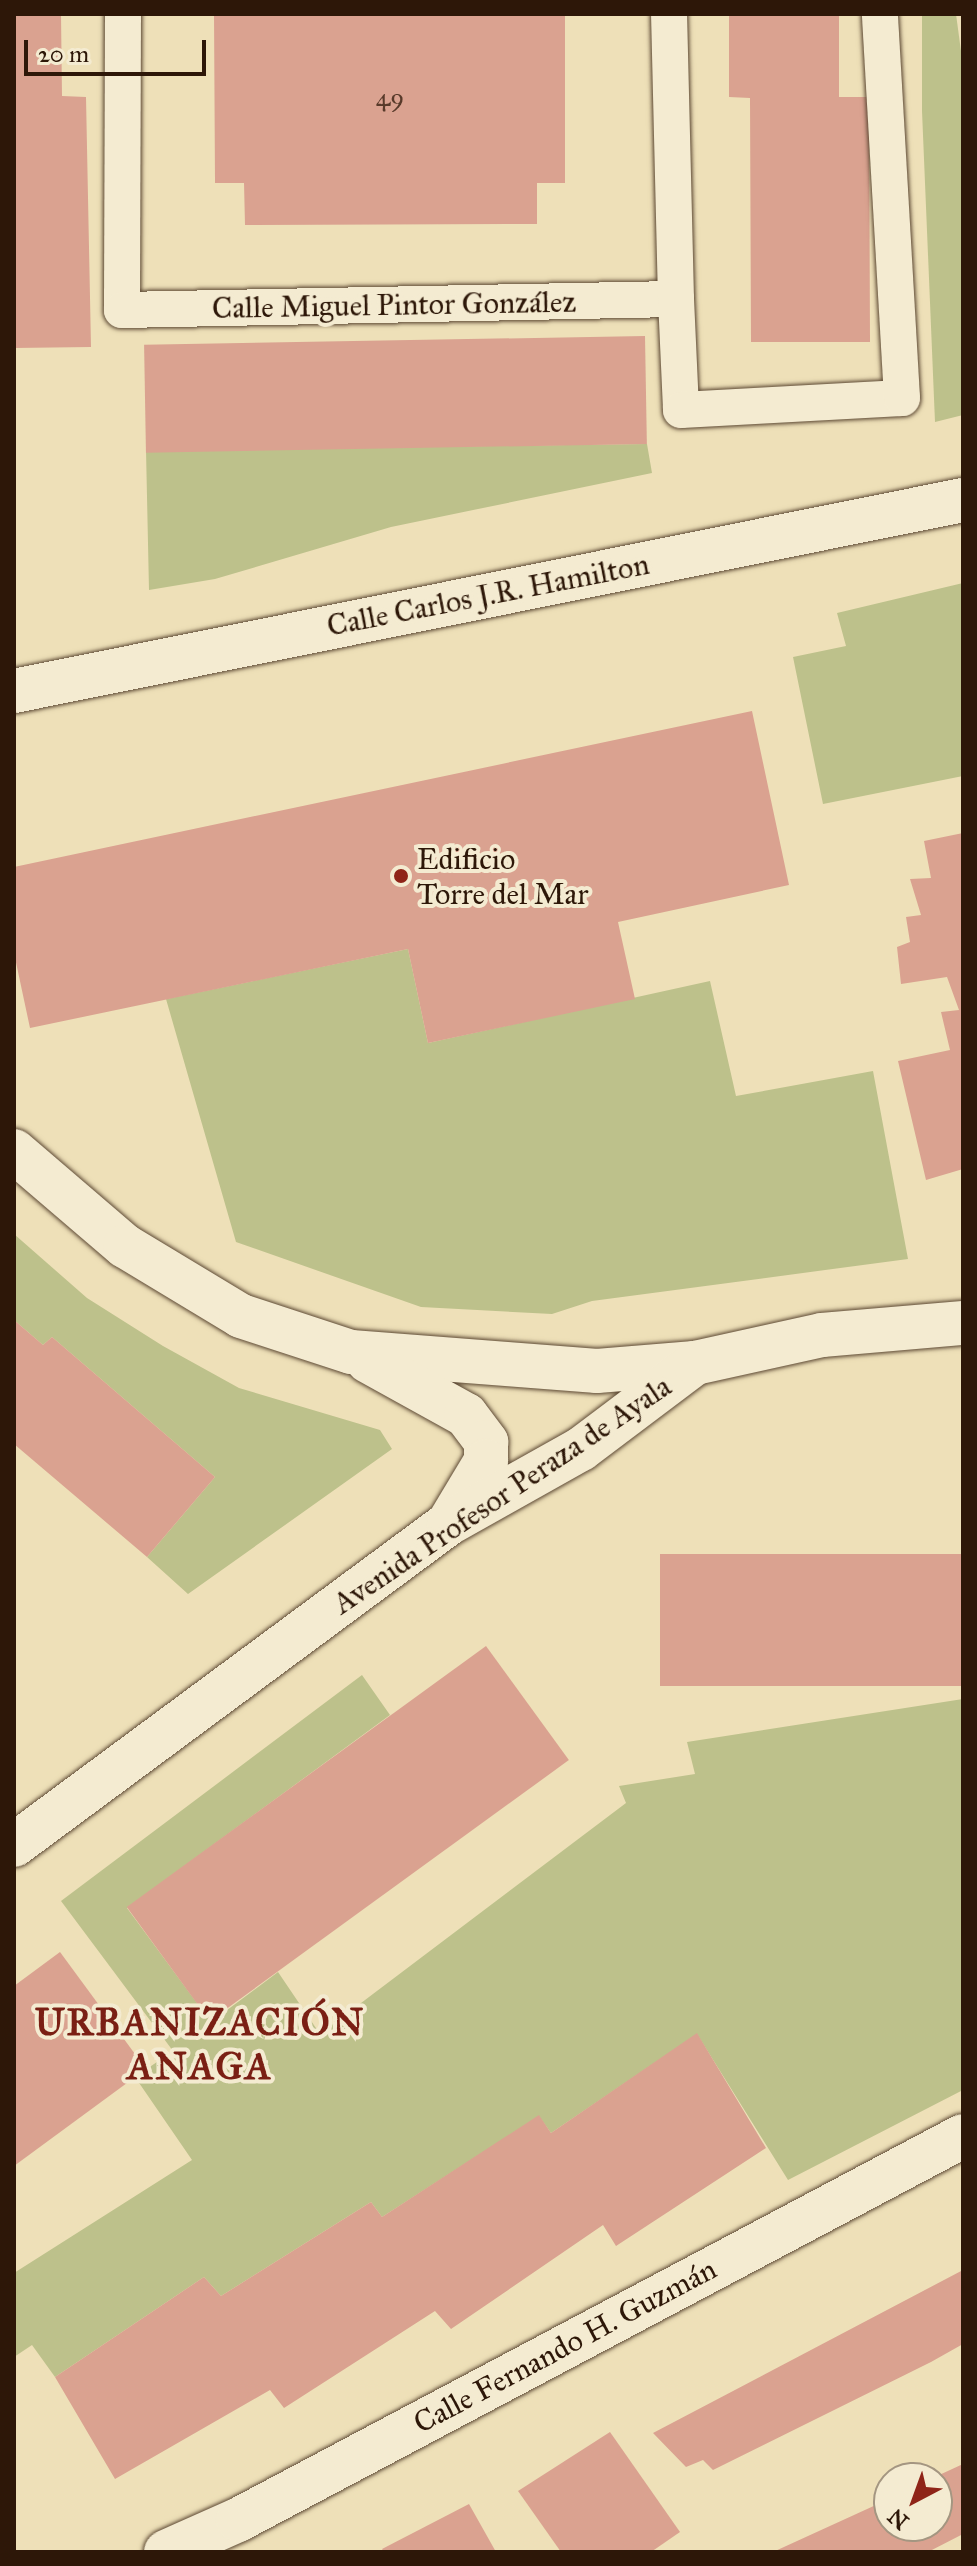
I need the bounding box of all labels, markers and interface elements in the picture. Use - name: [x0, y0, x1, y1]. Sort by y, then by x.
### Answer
- scale bar: [28, 24, 210, 74]
- text: 20 m: [38, 39, 89, 69]
- house number: 49: [376, 82, 404, 114]
- street label: Calle Miguel Pintor González: [212, 284, 576, 326]
- street label: Calle Carlos J.R. Hamilton: [324, 546, 652, 644]
- place label: Edificio Torre del Mar: [417, 841, 589, 912]
- marker: Edificio Torre del Mar: [392, 867, 410, 885]
- street label: Avenida Profesor Peraza de Ayala: [326, 1368, 678, 1622]
- district label: URBANIZACIÓN ANAGA: [35, 2000, 365, 2090]
- street label: Calle Fernando H. Guzmán: [408, 2251, 722, 2441]
- north arrow: [873, 2462, 953, 2542]
- text: N: [882, 2503, 914, 2535]

